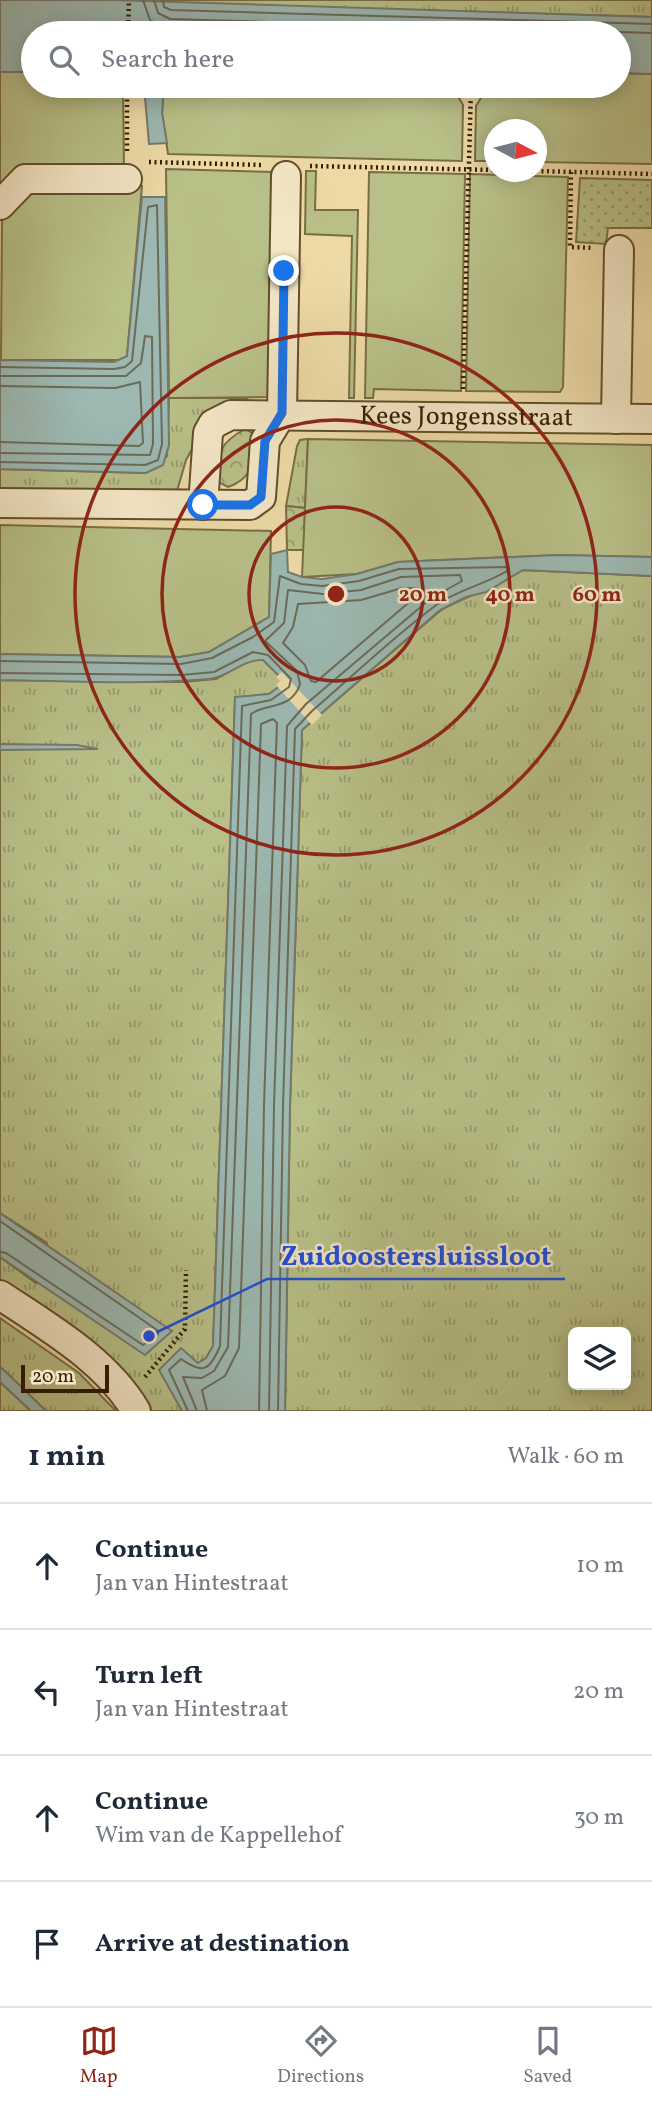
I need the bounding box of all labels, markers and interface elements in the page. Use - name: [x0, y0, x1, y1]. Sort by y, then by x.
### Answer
- search box: [21, 21, 631, 98]
- icon: search: [45, 41, 83, 79]
- text: Search here: [101, 42, 234, 78]
- north arrow: [484, 119, 547, 182]
- route end: [268, 255, 299, 286]
- street label: Kees Jongensstraat: [359, 398, 573, 436]
- route start: [187, 489, 218, 520]
- text: 20 m: [399, 581, 447, 610]
- text: 40 m: [485, 581, 535, 610]
- text: 60 m: [573, 581, 621, 610]
- centre of rings: [324, 582, 348, 606]
- callout: Zuidoostersluissloot: [267, 1230, 565, 1279]
- text: Zuidoostersluissloot: [281, 1238, 551, 1277]
- map controls: [568, 1327, 631, 1390]
- button: layers: [568, 1327, 631, 1390]
- scale bar: [21, 1362, 108, 1394]
- text: 20 m: [32, 1364, 74, 1390]
- text: 1 min: [28, 1436, 105, 1478]
- text: Walk · 60 m: [508, 1441, 624, 1473]
- text: Continue: [95, 1532, 208, 1568]
- icon: ahead: [28, 1547, 66, 1585]
- text: 10 m: [576, 1550, 624, 1582]
- text: Jan van Hintestraat: [95, 1568, 289, 1600]
- text: Turn left: [95, 1658, 203, 1694]
- icon: left: [28, 1673, 66, 1711]
- text: 20 m: [573, 1676, 624, 1708]
- text: Jan van Hintestraat: [95, 1694, 289, 1726]
- text: Continue: [95, 1784, 208, 1820]
- icon: ahead: [28, 1799, 66, 1837]
- text: 30 m: [574, 1802, 624, 1834]
- text: Wim van de Kappellehof: [95, 1820, 342, 1852]
- icon: arrive: [28, 1925, 66, 1963]
- text: Arrive at destination: [95, 1926, 350, 1962]
- tab: Map: [80, 2022, 118, 2090]
- tab: Directions: [277, 2022, 364, 2090]
- tab: Saved: [523, 2022, 572, 2090]

